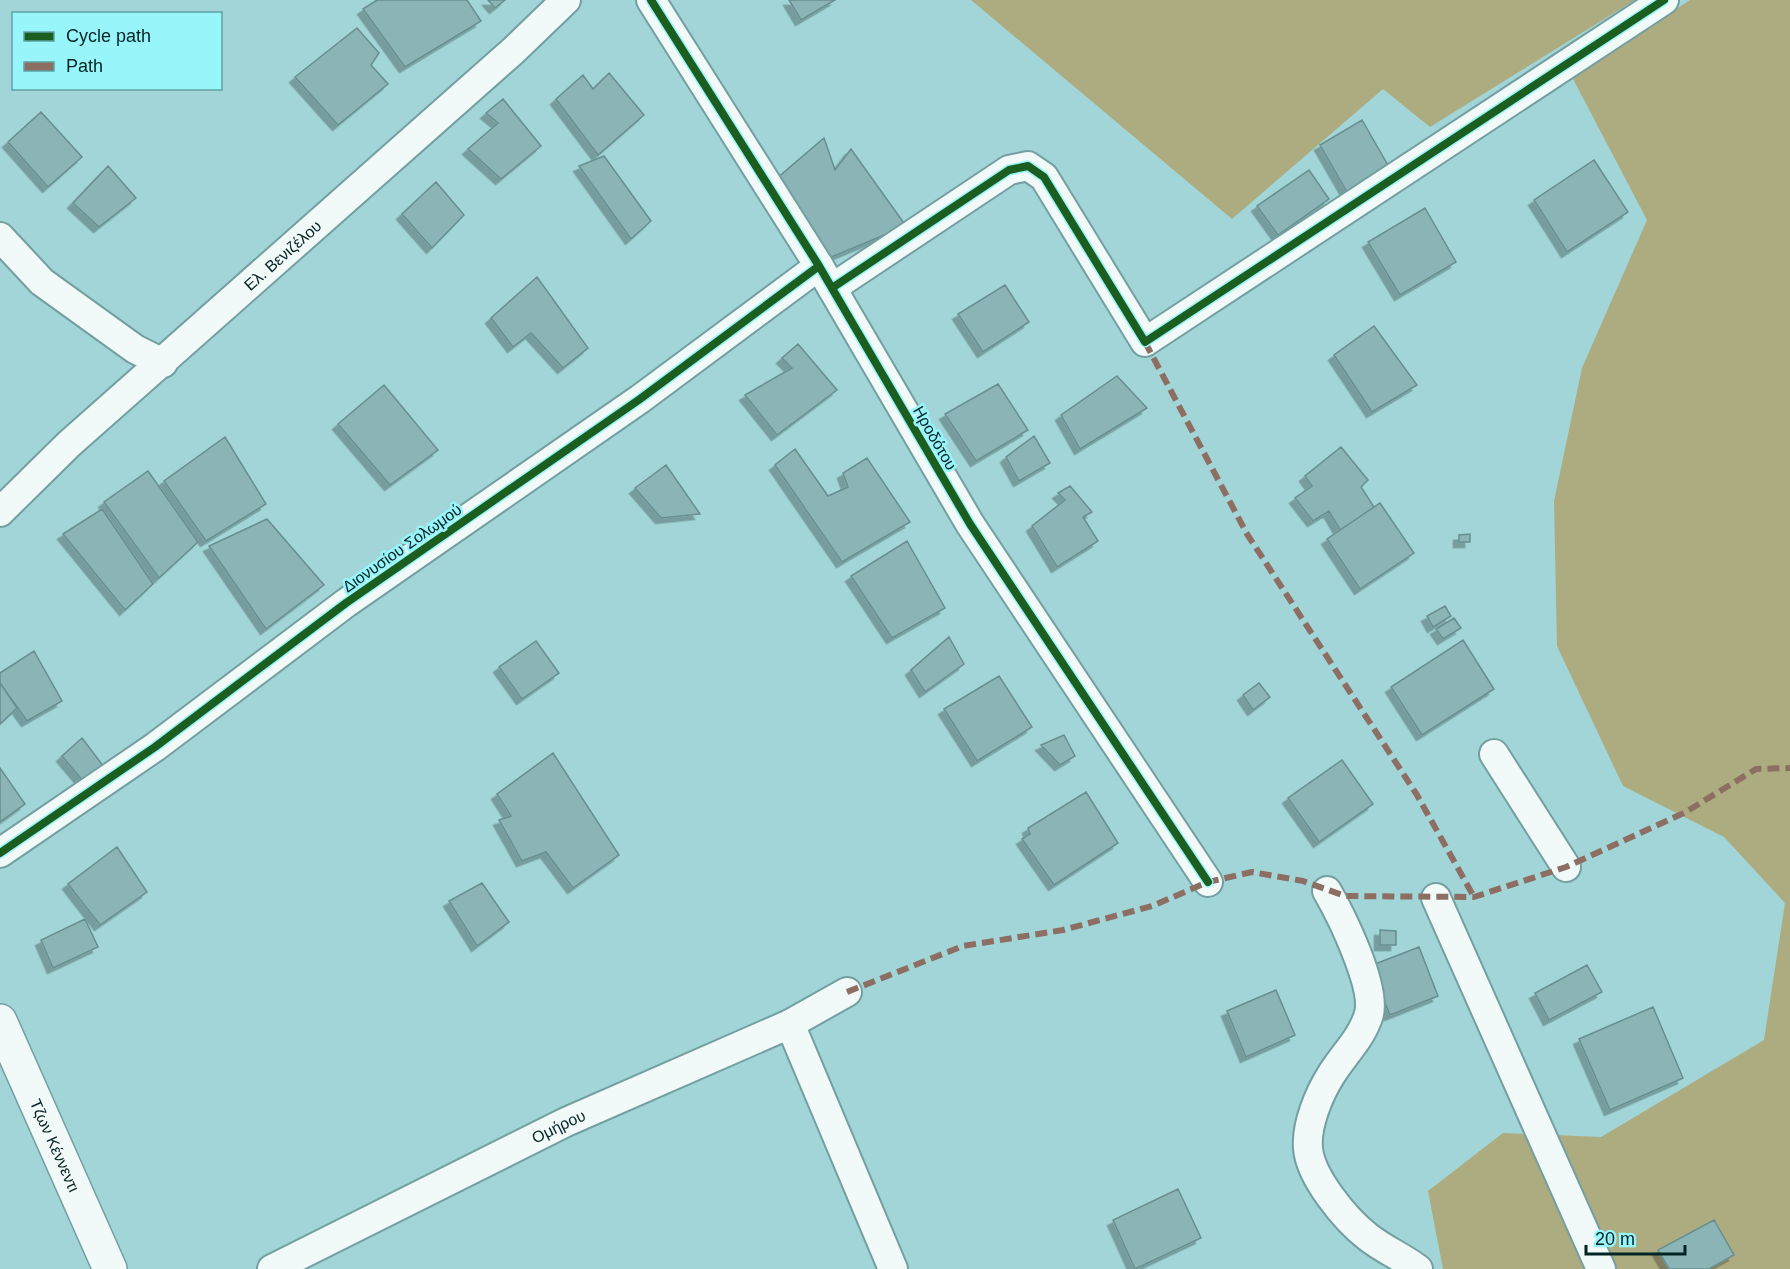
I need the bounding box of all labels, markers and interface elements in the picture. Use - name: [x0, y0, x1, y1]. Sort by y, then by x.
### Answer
- legend: [12, 12, 222, 90]
- text: Cycle path: [66, 26, 151, 46]
- text: Path: [66, 56, 103, 76]
- street label: Ελ. Βενιζέλου: [241, 217, 324, 293]
- street label: Ηροδότου: [910, 403, 960, 473]
- street label: Διονυσίου Σολωμού: [339, 501, 465, 595]
- street label: Τζων Κέννεντι: [27, 1096, 83, 1195]
- street label: Ομήρου: [529, 1106, 588, 1146]
- scale bar: [1586, 1218, 1685, 1256]
- text: 20 m: [1595, 1229, 1635, 1249]

